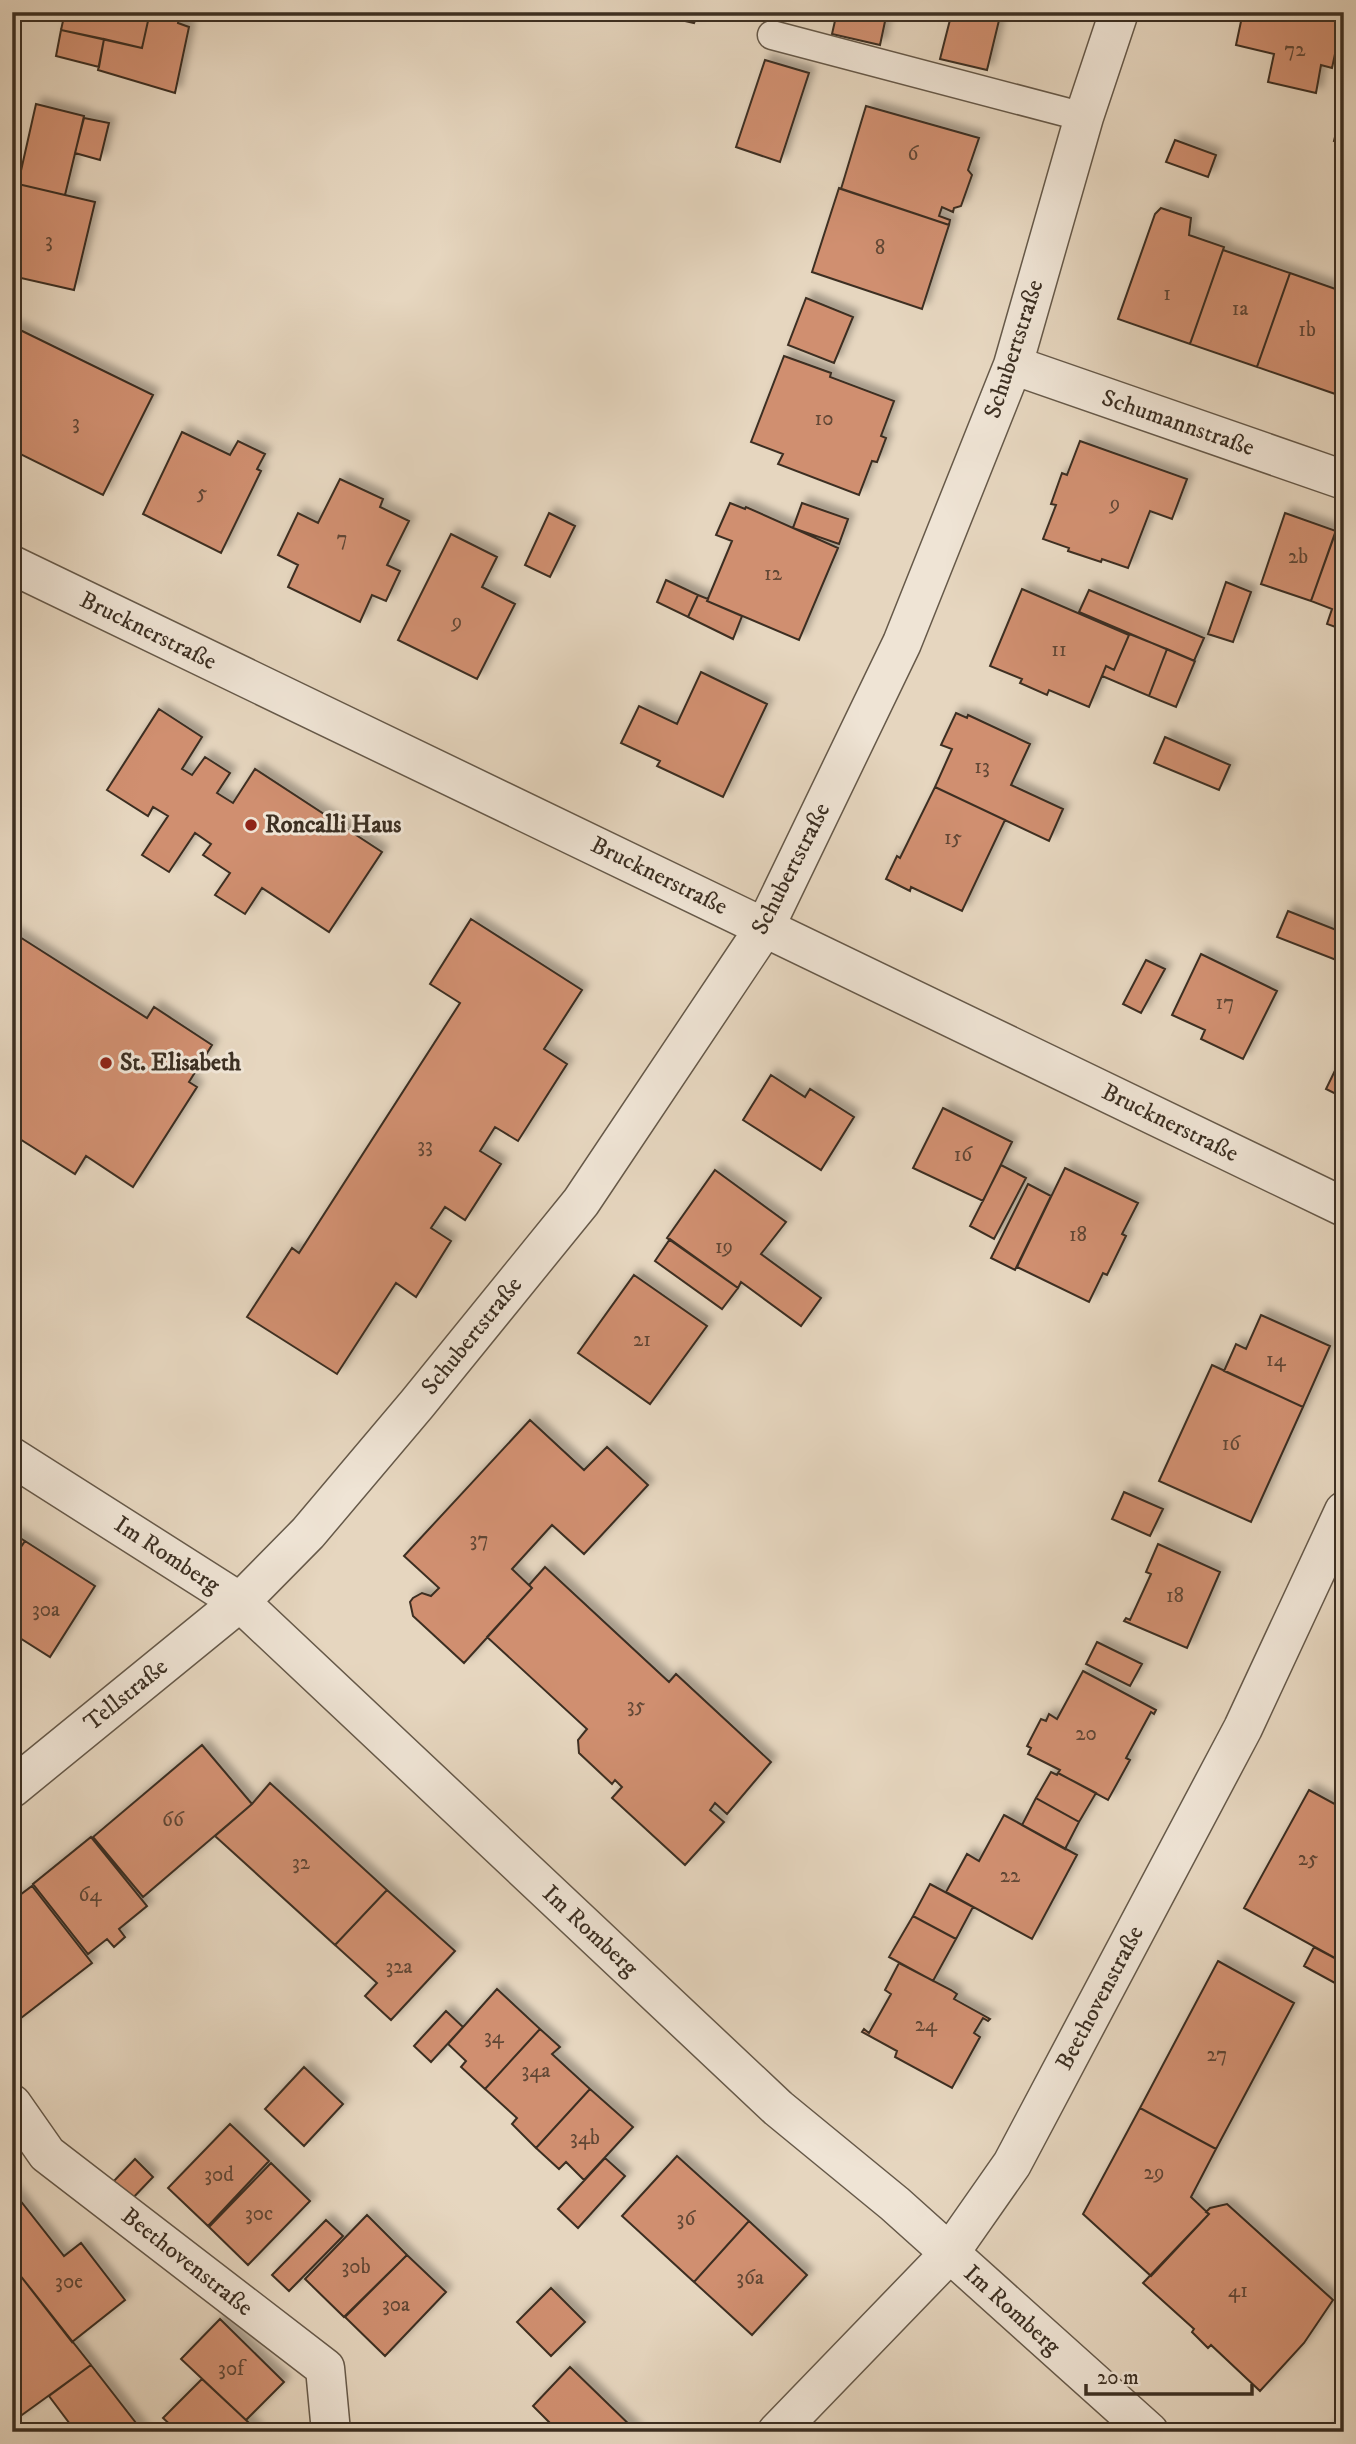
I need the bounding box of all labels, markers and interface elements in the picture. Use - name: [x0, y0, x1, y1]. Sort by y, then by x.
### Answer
- house number: 72: [1284, 37, 1306, 63]
- house number: 6: [908, 141, 920, 167]
- house number: 3: [45, 228, 53, 254]
- house number: 8: [875, 235, 885, 261]
- street label: Schubertstraße: [977, 276, 1051, 422]
- house number: 1: [1163, 281, 1171, 307]
- house number: 1a: [1232, 296, 1248, 322]
- house number: 1b: [1298, 317, 1316, 343]
- street label: Schumannstraße: [1098, 383, 1258, 463]
- house number: 10: [815, 406, 833, 432]
- house number: 3: [72, 410, 80, 436]
- house number: 5: [197, 480, 207, 506]
- house number: 9: [1109, 491, 1120, 517]
- house number: 7: [336, 526, 348, 552]
- house number: 2b: [1288, 544, 1308, 570]
- house number: 12: [764, 561, 783, 587]
- street label: Brucknerstraße: [75, 585, 221, 677]
- house number: 9: [451, 609, 462, 635]
- house number: 11: [1051, 637, 1067, 663]
- house number: 13: [974, 754, 990, 780]
- street label: Schubertstraße: [745, 798, 837, 940]
- place label: Roncalli Haus: [265, 810, 401, 840]
- marker: Roncalli Haus: [243, 817, 259, 833]
- house number: 15: [944, 825, 962, 851]
- street label: Brucknerstraße: [586, 830, 732, 922]
- house number: 17: [1216, 990, 1234, 1016]
- place label: St. Elisabeth: [120, 1048, 242, 1078]
- marker: St. Elisabeth: [98, 1055, 114, 1071]
- street label: Brucknerstraße: [1097, 1077, 1243, 1169]
- house number: 33: [417, 1133, 433, 1159]
- house number: 16: [954, 1142, 973, 1168]
- house number: 18: [1069, 1222, 1087, 1248]
- house number: 19: [715, 1234, 733, 1260]
- street label: Schubertstraße: [415, 1271, 529, 1401]
- house number: 21: [633, 1327, 651, 1353]
- house number: 14: [1266, 1347, 1287, 1373]
- house number: 16: [1222, 1431, 1241, 1457]
- street label: Im Romberg: [108, 1510, 226, 1601]
- house number: 37: [470, 1527, 488, 1553]
- house number: 18: [1166, 1583, 1184, 1609]
- house number: 30a: [32, 1597, 60, 1623]
- street label: Tellstraße: [78, 1652, 174, 1738]
- house number: 35: [627, 1693, 645, 1719]
- house number: 20: [1075, 1721, 1097, 1747]
- house number: 66: [162, 1807, 185, 1833]
- house number: 25: [1298, 1846, 1318, 1872]
- house number: 32: [292, 1850, 311, 1876]
- house number: 22: [1000, 1863, 1021, 1889]
- street label: Im Romberg: [536, 1879, 644, 1983]
- house number: 64: [78, 1882, 102, 1908]
- street label: Beethovenstraße: [1049, 1921, 1151, 2075]
- house number: 32a: [385, 1954, 413, 1980]
- house number: 24: [915, 2012, 938, 2038]
- house number: 34: [484, 2024, 505, 2050]
- house number: 27: [1207, 2042, 1227, 2068]
- house number: 34a: [522, 2058, 550, 2084]
- house number: 34b: [570, 2125, 600, 2151]
- house number: 29: [1144, 2160, 1164, 2186]
- house number: 30d: [204, 2162, 234, 2188]
- street label: Beethovenstraße: [115, 2201, 259, 2323]
- house number: 30c: [245, 2201, 273, 2227]
- house number: 36: [677, 2206, 696, 2232]
- house number: 30b: [342, 2254, 371, 2280]
- street label: Im Romberg: [957, 2259, 1067, 2362]
- house number: 36a: [736, 2265, 764, 2291]
- house number: 30e: [55, 2269, 83, 2295]
- house number: 41: [1228, 2278, 1248, 2304]
- house number: 30a: [382, 2292, 410, 2318]
- scale bar: [1086, 2353, 1253, 2397]
- house number: 30f: [218, 2356, 247, 2382]
- text: 20 m: [1097, 2365, 1139, 2391]

